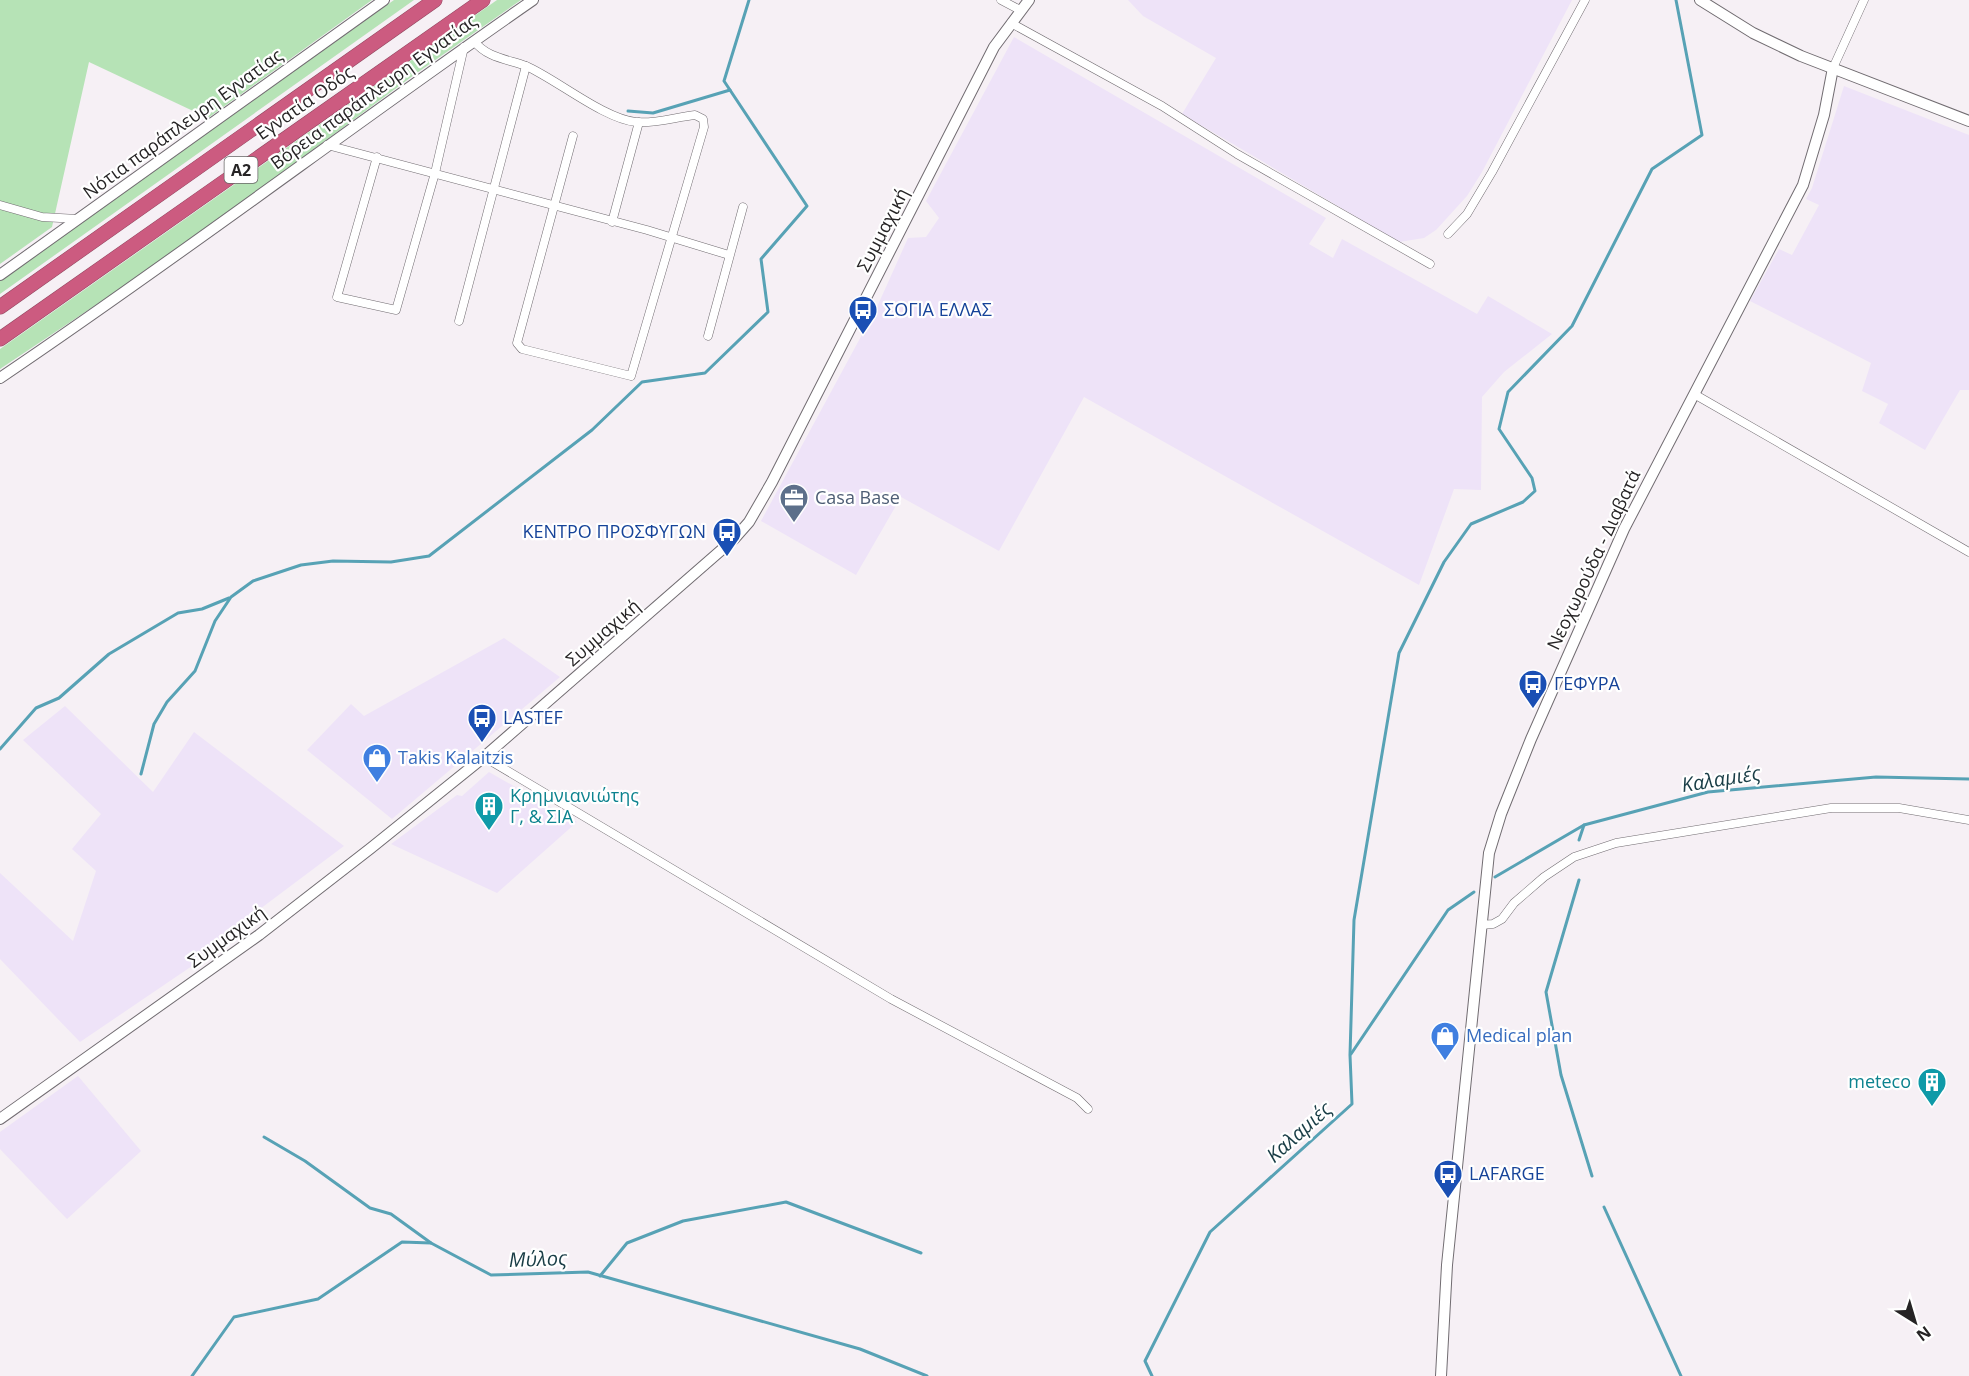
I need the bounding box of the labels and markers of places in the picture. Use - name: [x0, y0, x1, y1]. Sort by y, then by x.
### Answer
- bus stop icon: ΣΟΓΙΑ ΕΛΛΑΣ: [847, 294, 879, 336]
- place label: ΣΟΓΙΑ ΕΛΛΑΣ: [884, 297, 992, 321]
- office icon: Casa Base: [778, 482, 810, 524]
- place label: Casa Base: [815, 485, 900, 509]
- bus stop icon: ΚΕΝΤΡΟ ΠΡΟΣΦΥΓΩΝ: [711, 516, 743, 558]
- place label: ΚΕΝΤΡΟ ΠΡΟΣΦΥΓΩΝ: [523, 519, 706, 543]
- bus stop icon: ΓΕΦΥΡΑ: [1517, 668, 1549, 710]
- place label: ΓΕΦΥΡΑ: [1554, 671, 1621, 695]
- bus stop icon: LASTEF: [466, 702, 498, 744]
- place label: LASTEF: [503, 705, 563, 729]
- shop icon: Takis Kalaitzis: [361, 742, 393, 784]
- place label: Takis Kalaitzis: [398, 745, 513, 769]
- place label: Κρημνιανιώτης Γ, & ΣΙΑ: [510, 783, 639, 828]
- building icon: Κρημνιανιώτης Γ, & ΣΙΑ: [473, 790, 505, 832]
- shop icon: Medical plan: [1429, 1020, 1461, 1062]
- place label: Medical plan: [1466, 1023, 1572, 1047]
- building icon: meteco: [1916, 1066, 1948, 1108]
- place label: meteco: [1848, 1069, 1911, 1093]
- bus stop icon: LAFARGE: [1432, 1158, 1464, 1200]
- place label: LAFARGE: [1469, 1161, 1545, 1185]

